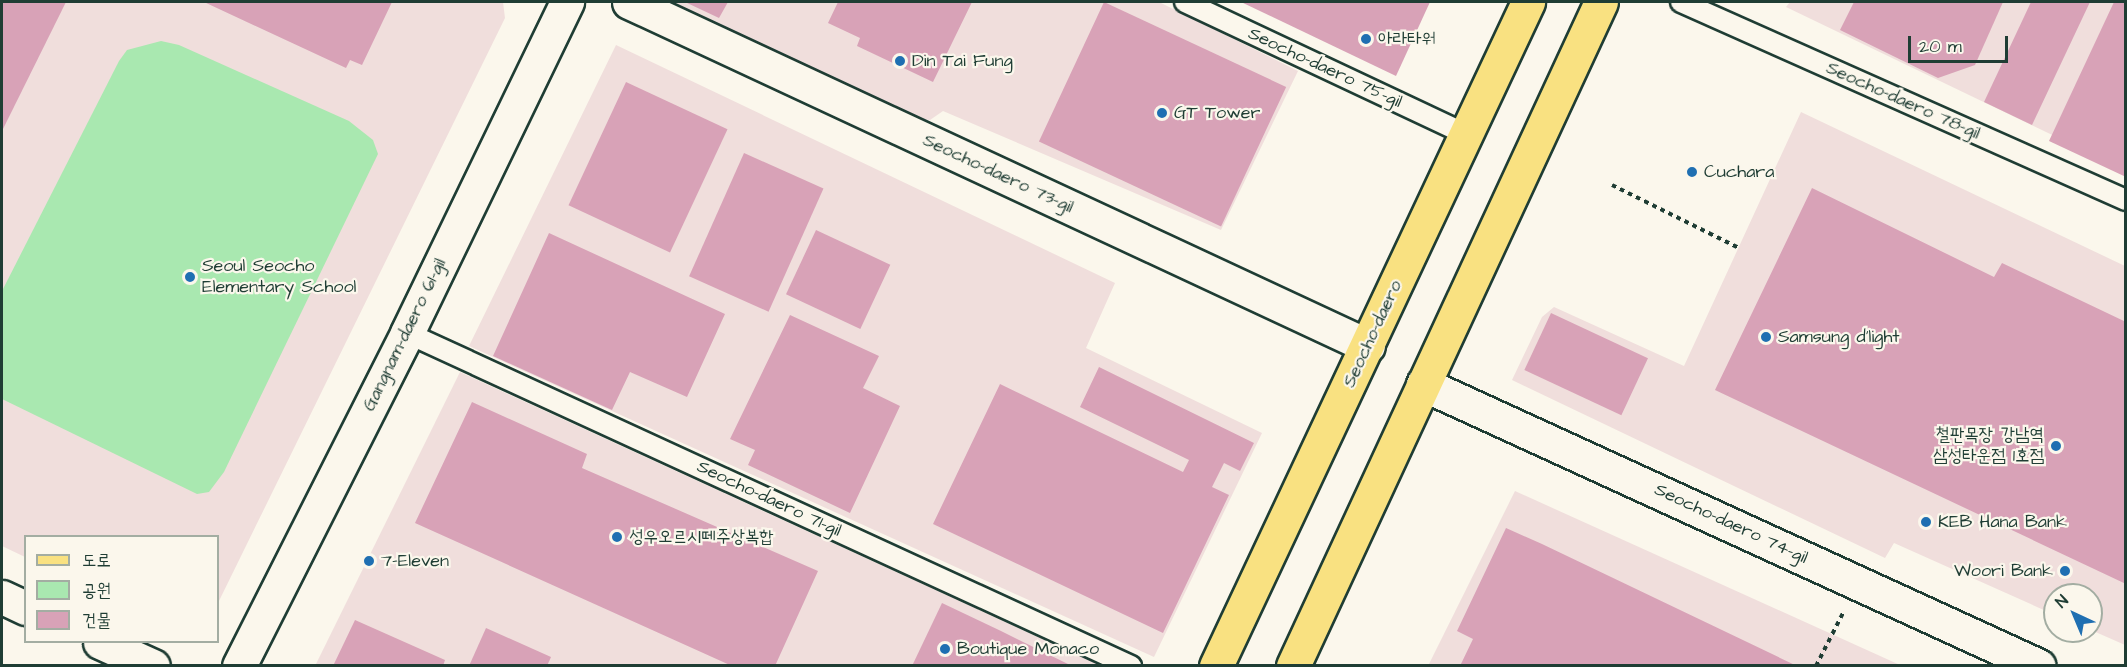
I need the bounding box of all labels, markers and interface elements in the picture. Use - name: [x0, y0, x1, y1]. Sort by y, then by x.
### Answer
- street label: Seocho-daero 75-gil: [1245, 23, 1405, 113]
- scale bar: [1911, 24, 2012, 62]
- place label: 아라타워: [1378, 28, 1436, 50]
- marker: 아라타워: [1359, 32, 1373, 46]
- text: 20 m: [1919, 34, 1962, 59]
- place label: Din Tai Fung: [912, 50, 1013, 72]
- marker: Din Tai Fung: [893, 54, 907, 68]
- street label: Seocho-daero 78-gil: [1823, 57, 1983, 145]
- place label: GT Tower: [1174, 102, 1260, 124]
- marker: GT Tower: [1155, 106, 1169, 120]
- street label: Seocho-daero 73-gil: [919, 130, 1077, 218]
- place label: Cuchara: [1704, 161, 1774, 183]
- marker: Cuchara: [1685, 165, 1699, 179]
- street label: Gangnam-daero 61-gil: [359, 255, 451, 415]
- place label: Seoul Seocho Elementary School: [202, 256, 356, 298]
- marker: Seoul Seocho Elementary School: [183, 270, 197, 284]
- street label: Seocho-daero: [1339, 277, 1407, 391]
- place label: Samsung d'light: [1778, 326, 1900, 348]
- marker: Samsung d'light: [1759, 330, 1773, 344]
- place label: 철판목장 강남역 삼성타운점 1호점: [1933, 425, 2044, 468]
- marker: 철판목장 강남역 삼성타운점 1호점: [2049, 439, 2063, 453]
- street label: Seocho-daero 71-gil: [693, 456, 845, 542]
- street label: Seocho-daero 74-gil: [1651, 479, 1811, 569]
- place label: KEB Hana Bank: [1938, 511, 2067, 533]
- marker: KEB Hana Bank: [1919, 515, 1933, 529]
- place label: 성우오르시떼주상복합: [629, 526, 774, 548]
- marker: 성우오르시떼주상복합: [610, 530, 624, 544]
- legend: [24, 535, 219, 643]
- text: 도로: [82, 548, 111, 573]
- place label: 7-Eleven: [381, 550, 449, 572]
- marker: 7-Eleven: [362, 554, 376, 568]
- place label: Woori Bank: [1954, 560, 2053, 582]
- marker: Woori Bank: [2058, 564, 2072, 578]
- text: 공원: [82, 578, 111, 603]
- north arrow: [2043, 583, 2103, 643]
- text: N: [2051, 590, 2073, 613]
- text: 건물: [82, 608, 111, 633]
- place label: Boutique Monaco: [957, 638, 1099, 660]
- marker: Boutique Monaco: [938, 642, 952, 656]

